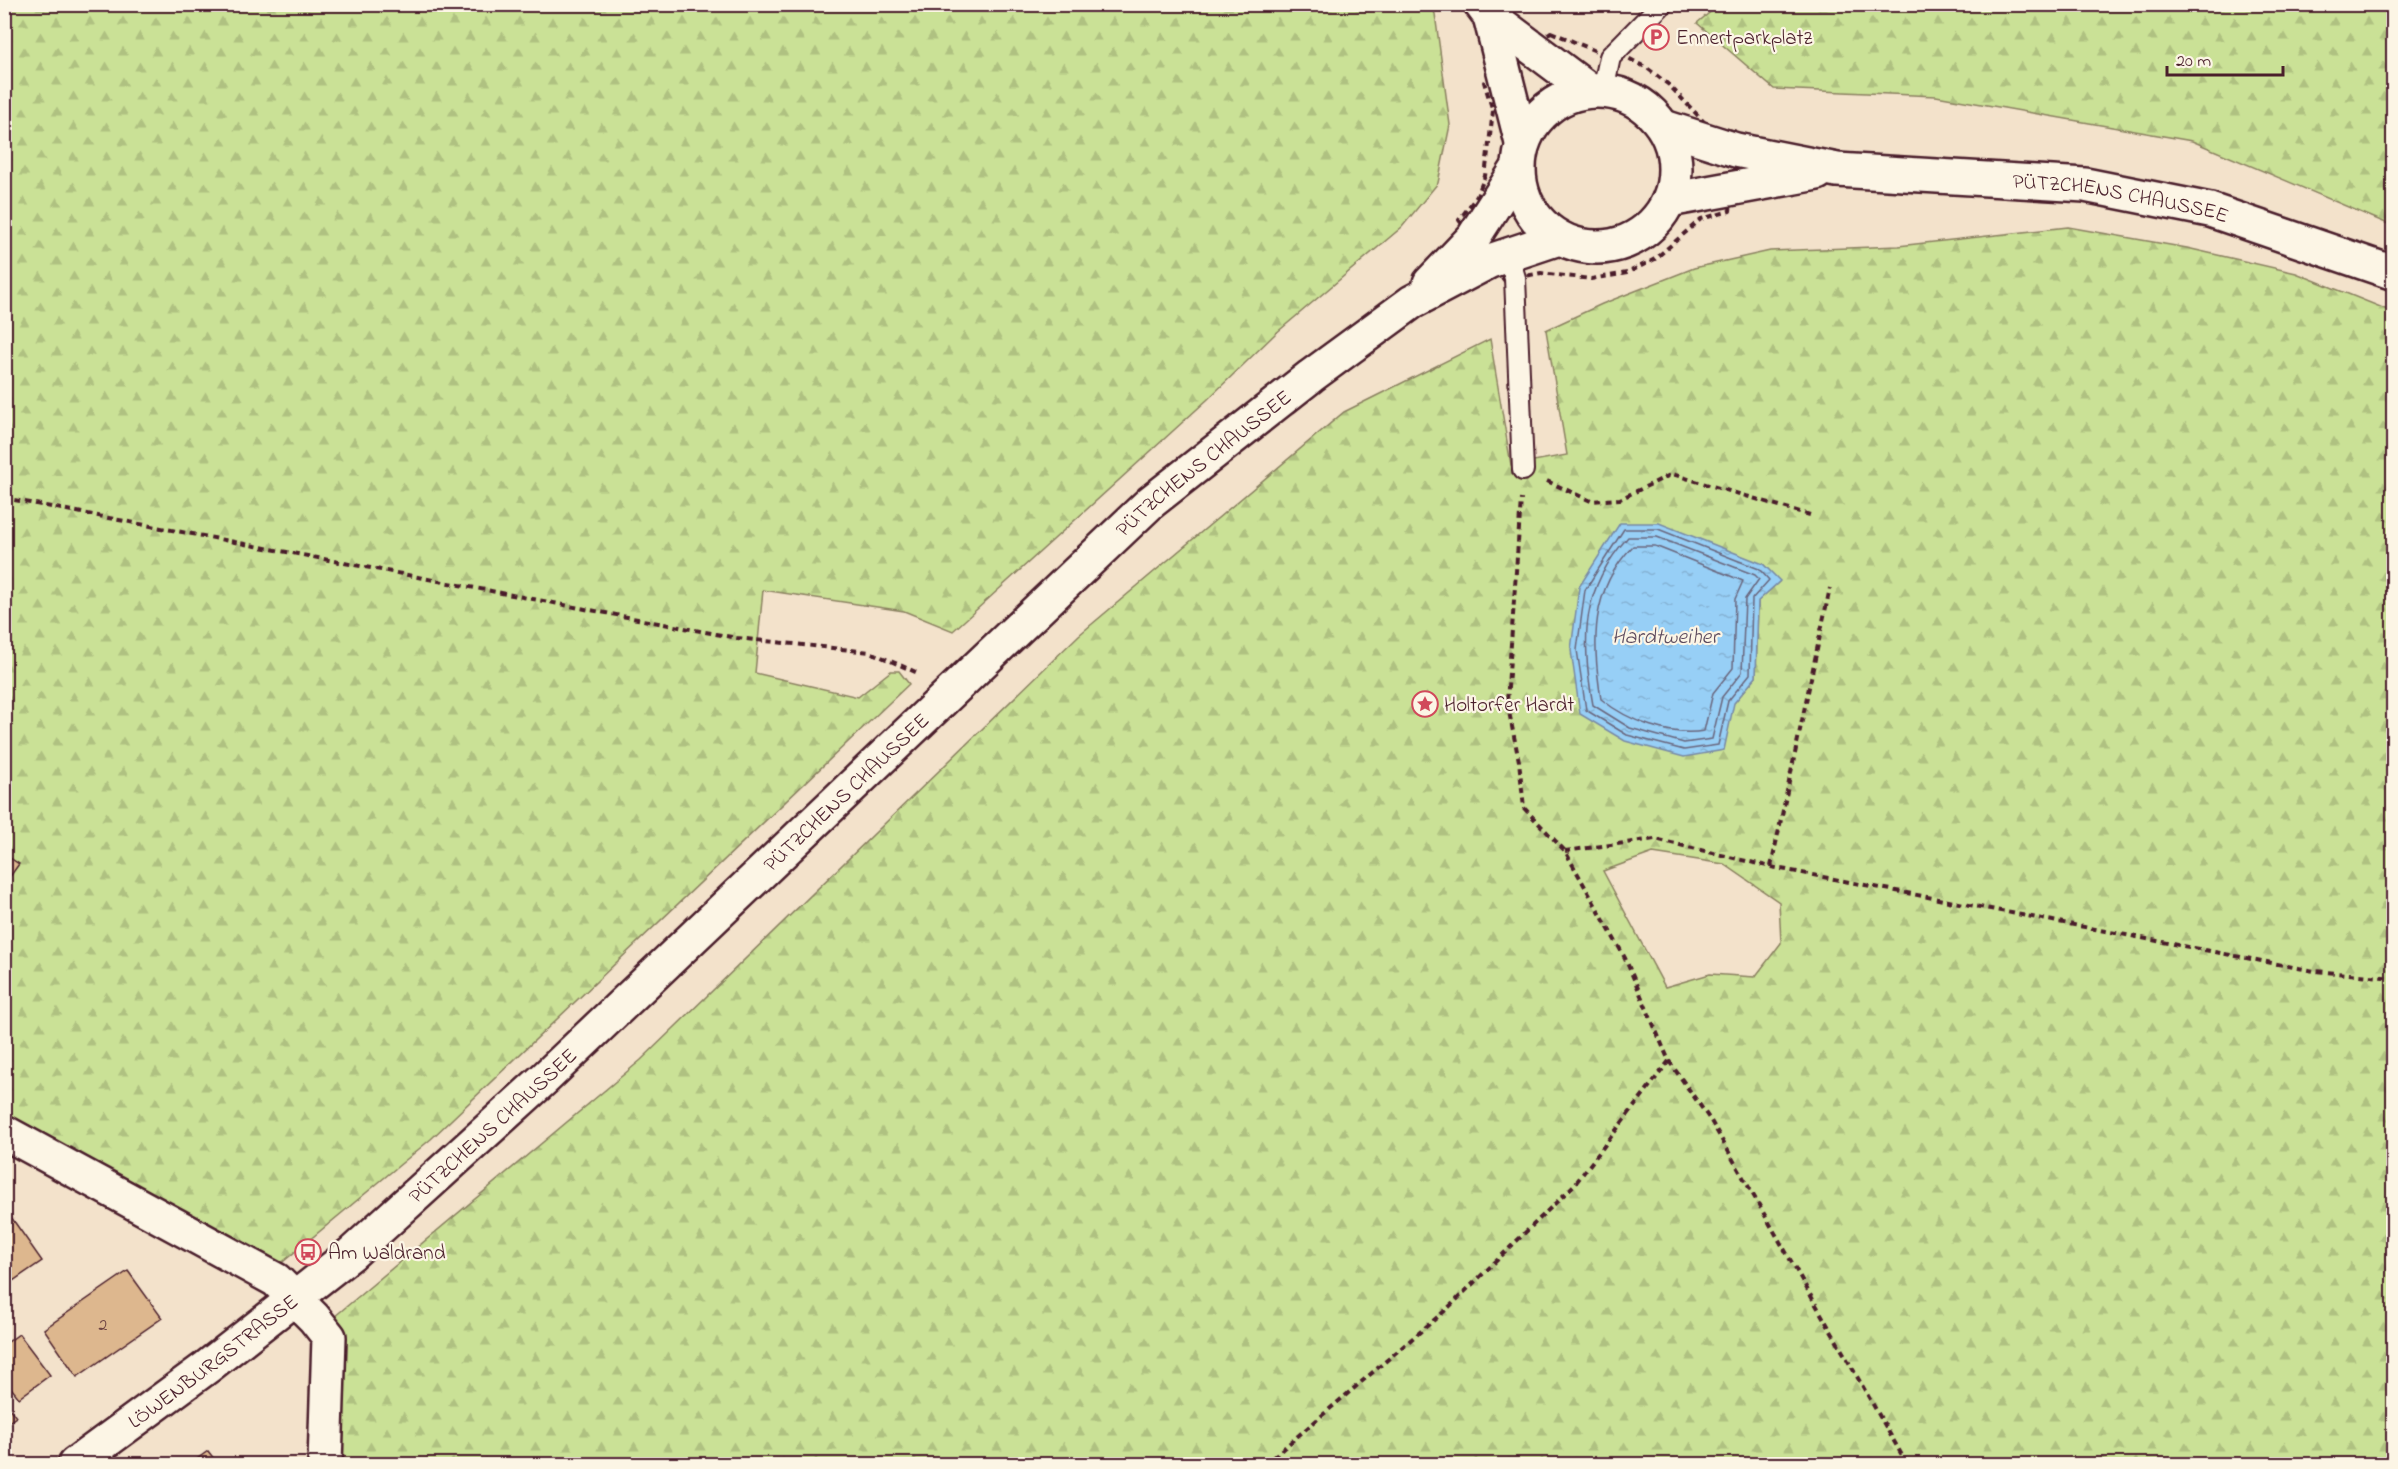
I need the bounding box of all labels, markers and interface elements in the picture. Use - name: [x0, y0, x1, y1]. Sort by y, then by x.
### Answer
- parking icon: Ennertparkplatz: [1641, 22, 1671, 52]
- place label: Ennertparkplatz: [1676, 24, 1813, 54]
- scale bar: [2167, 39, 2282, 77]
- text: 20 m: [2176, 49, 2211, 75]
- street label: PÜTZCHENS CHAUSSEE: [2012, 168, 2232, 232]
- street label: PÜTZCHENS CHAUSSEE: [1110, 384, 1299, 545]
- water label: Hardtweiher: [1612, 622, 1721, 654]
- place icon: Holtorfer Hardt: [1410, 689, 1440, 719]
- place label: Holtorfer Hardt: [1444, 691, 1574, 721]
- street label: PÜTZCHENS CHAUSSEE: [758, 707, 937, 880]
- street label: PÜTZCHENS CHAUSSEE: [403, 1042, 585, 1212]
- bus stop icon: Am Waldrand: [293, 1237, 323, 1267]
- place label: Am Waldrand: [328, 1239, 446, 1269]
- street label: LÖWENBURGSTRASSE: [122, 1288, 305, 1437]
- house number: 2: [99, 1313, 108, 1339]

